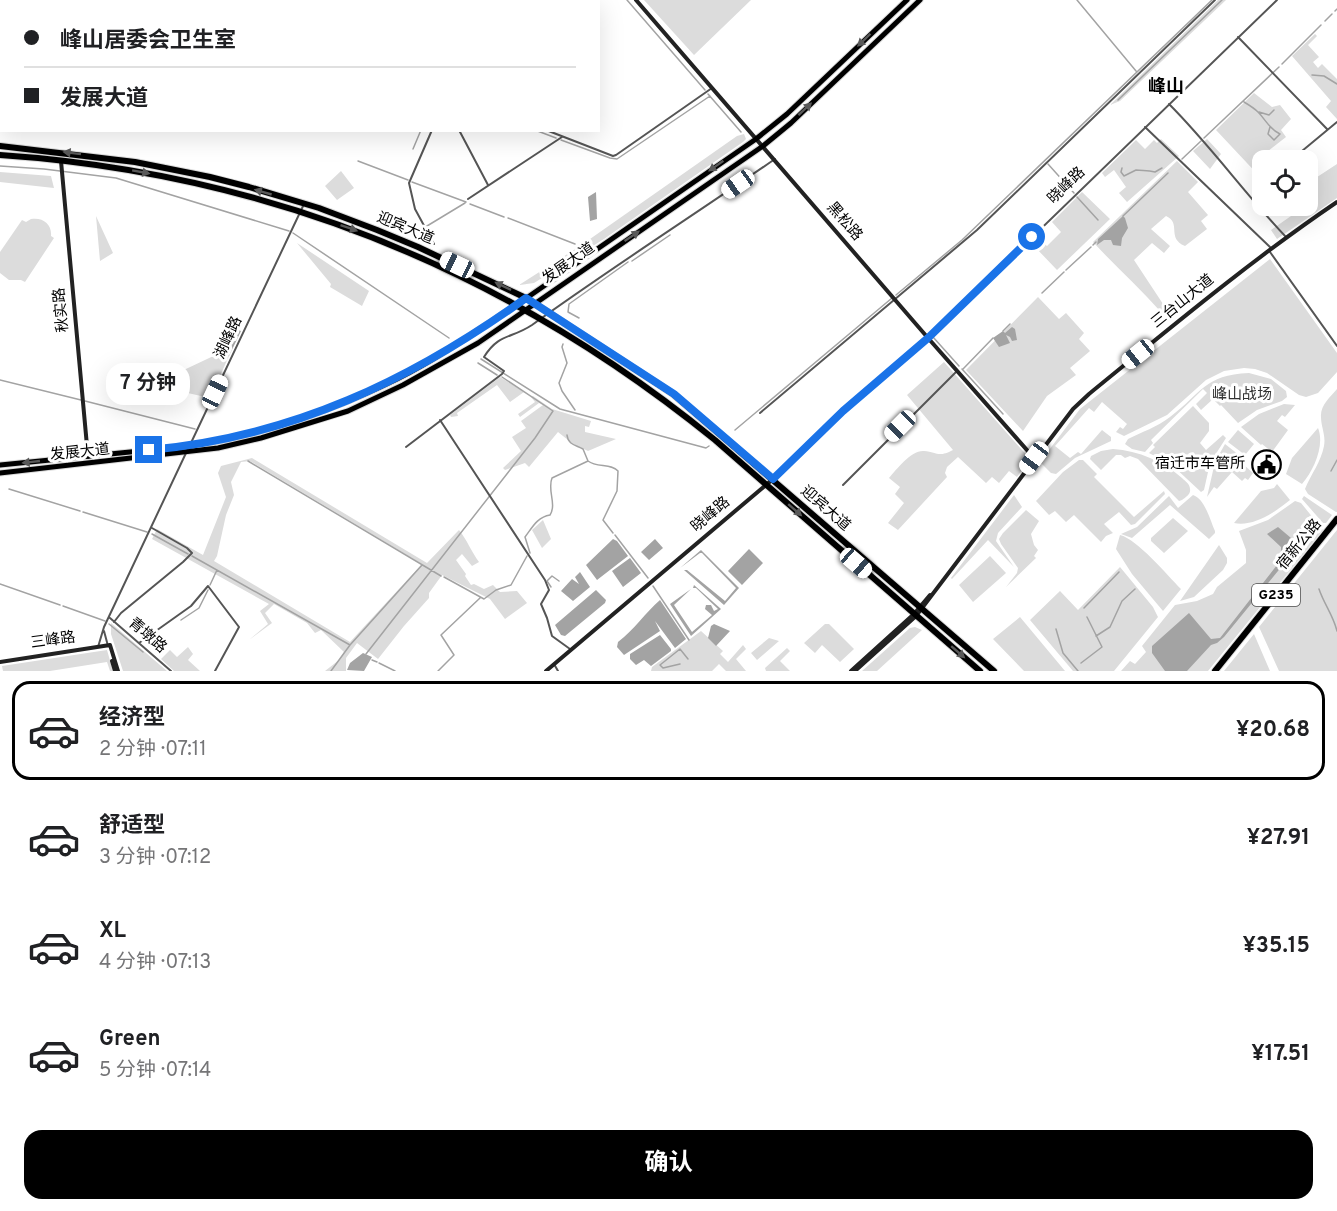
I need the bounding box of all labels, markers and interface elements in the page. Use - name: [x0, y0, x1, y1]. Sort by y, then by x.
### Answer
- text: 峰山居委会卫生室: [60, 28, 236, 55]
- one-way arrow: [858, 33, 872, 47]
- district label: 峰山: [1148, 76, 1184, 99]
- text: 发展大道: [60, 86, 148, 113]
- one-way arrow: [798, 102, 813, 116]
- one-way arrow: [63, 148, 82, 158]
- map controls: [1252, 150, 1318, 216]
- button: locate: [1252, 150, 1318, 216]
- one-way arrow: [709, 160, 725, 172]
- street label: 晓峰路: [1044, 163, 1090, 208]
- car: [718, 166, 758, 202]
- one-way arrow: [132, 168, 151, 177]
- one-way arrow: [254, 186, 272, 196]
- street label: 黑松路: [822, 199, 866, 245]
- street label: 迎宾大道: [374, 209, 436, 249]
- route start: [1018, 223, 1045, 250]
- one-way arrow: [341, 224, 359, 234]
- one-way arrow: [623, 230, 639, 242]
- street label: 发展大道: [539, 239, 599, 289]
- car: [437, 249, 477, 281]
- street label: 三台山大道: [1148, 271, 1218, 333]
- one-way arrow: [494, 282, 511, 291]
- street label: 秋实路: [51, 287, 73, 333]
- street label: 湖峰路: [210, 313, 247, 362]
- car: [1118, 336, 1158, 372]
- callout: 7 分钟: [107, 363, 191, 405]
- text: 7 分钟: [120, 371, 176, 397]
- car: [199, 372, 231, 412]
- park label: 峰山战场: [1212, 385, 1272, 405]
- car: [881, 407, 919, 445]
- route end: [135, 436, 162, 463]
- car: [1016, 438, 1052, 478]
- street label: 发展大道: [49, 440, 111, 466]
- public building icon: 宿迁市车管所: [1250, 448, 1282, 480]
- place label: 宿迁市车管所: [1155, 455, 1245, 474]
- one-way arrow: [21, 457, 40, 467]
- street label: 迎宾大道: [796, 482, 854, 536]
- street label: 晓峰路: [687, 492, 734, 537]
- one-way arrow: [788, 503, 803, 517]
- street label: 宿新公路: [1274, 516, 1326, 574]
- car: [837, 544, 875, 582]
- road number: G235: [1252, 584, 1300, 606]
- street label: 青墩路: [124, 613, 171, 658]
- street label: 三峰路: [29, 627, 77, 654]
- one-way arrow: [950, 645, 965, 658]
- icon: car: [27, 704, 81, 758]
- text: 经济型: [99, 705, 165, 732]
- text: ¥20.68: [1236, 717, 1310, 744]
- text: 2 分钟 · 07:11: [99, 737, 207, 763]
- icon: car: [27, 812, 81, 866]
- text: 舒适型: [99, 813, 165, 840]
- text: ¥27.91: [1247, 825, 1310, 852]
- text: 3 分钟 · 07:12: [99, 845, 211, 871]
- text: XL: [99, 918, 126, 945]
- icon: car: [27, 920, 81, 974]
- text: ¥35.15: [1242, 933, 1310, 960]
- text: 4 分钟 · 07:13: [99, 950, 211, 976]
- text: Green: [99, 1026, 161, 1053]
- icon: car: [27, 1028, 81, 1082]
- text: ¥17.51: [1251, 1041, 1310, 1068]
- text: 5 分钟 · 07:14: [99, 1058, 211, 1084]
- button: 确认: [24, 1130, 1313, 1199]

